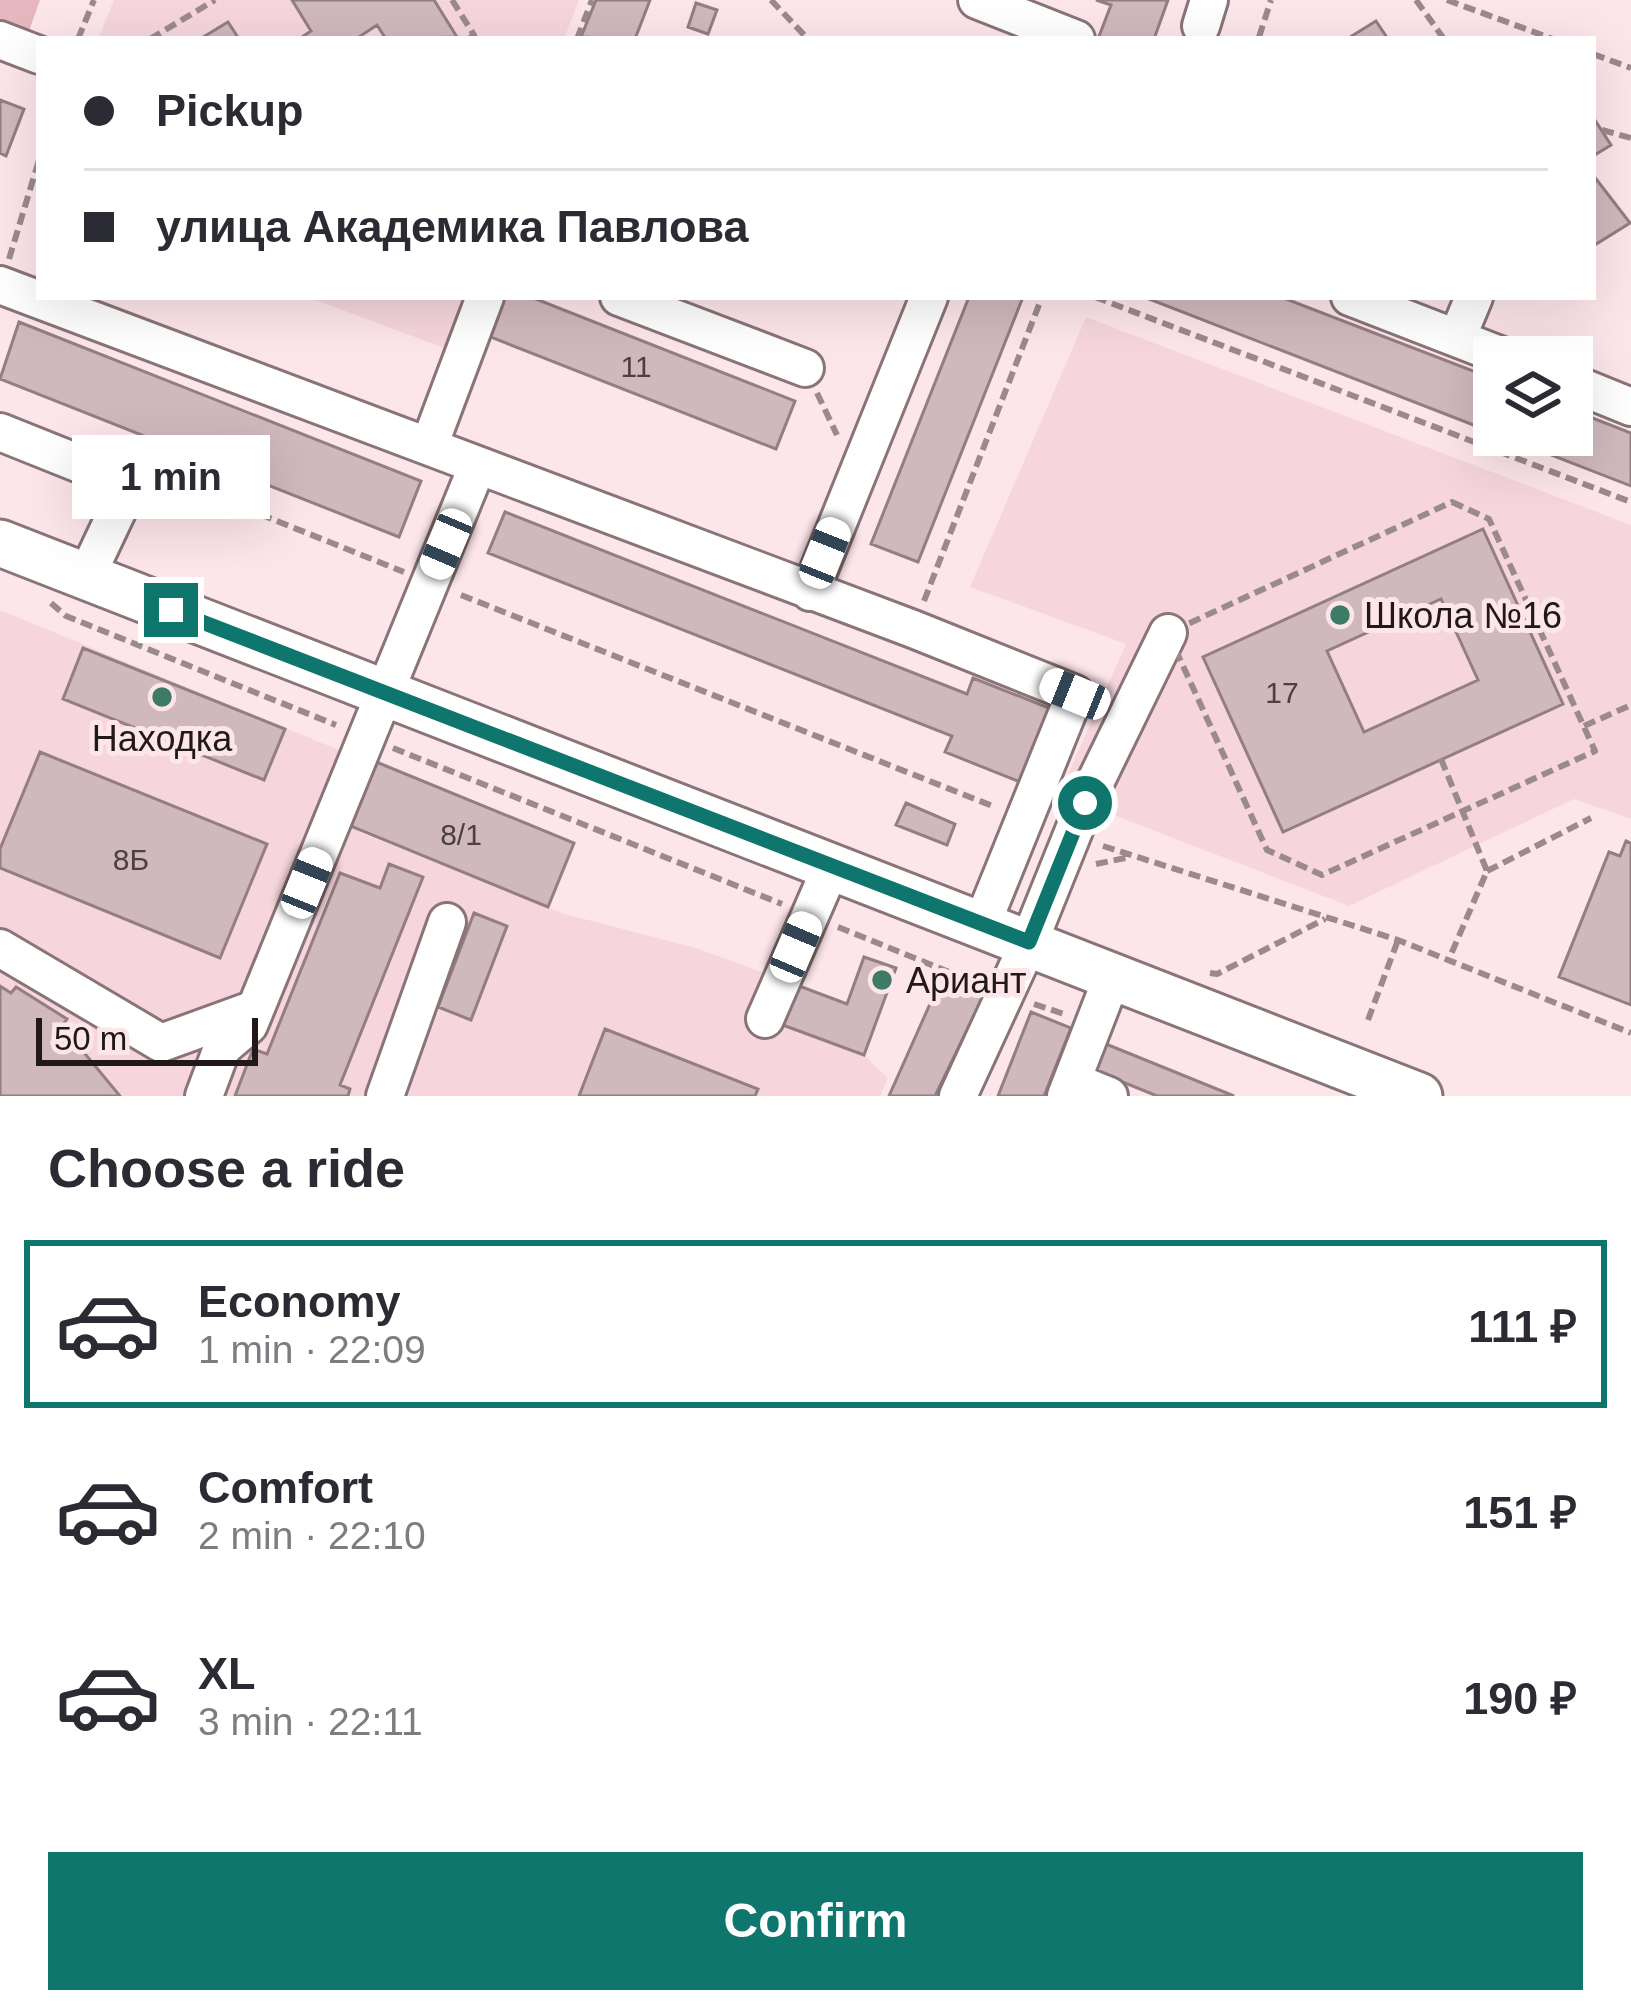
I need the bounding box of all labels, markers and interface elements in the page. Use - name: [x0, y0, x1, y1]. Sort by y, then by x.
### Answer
- text: Pickup: [156, 85, 304, 136]
- text: улица Академика Павлова: [156, 201, 749, 252]
- map controls: [1473, 336, 1593, 456]
- button: layers: [1473, 336, 1593, 456]
- house number: 11: [620, 350, 652, 383]
- callout: 1 min: [72, 436, 270, 520]
- text: 1 min: [120, 455, 222, 498]
- car: [415, 504, 477, 584]
- car: [795, 513, 855, 593]
- route end: [144, 583, 198, 637]
- place label: Школа №16: [1364, 595, 1562, 636]
- marker: Школа №16: [1327, 602, 1353, 628]
- car: [1035, 664, 1115, 724]
- house number: 17: [1265, 676, 1299, 709]
- marker: Находка: [149, 684, 175, 710]
- place label: Находка: [92, 718, 233, 759]
- route start: [1058, 776, 1112, 830]
- house number: 8/1: [440, 818, 482, 851]
- house number: 8Б: [113, 843, 149, 876]
- car: [277, 843, 337, 923]
- car: [765, 907, 827, 987]
- place label: Ариант: [906, 960, 1027, 1001]
- marker: Ариант: [869, 967, 895, 993]
- scale bar: [36, 1012, 258, 1065]
- text: 50 m: [54, 1020, 127, 1057]
- text: Choose a ride: [48, 1138, 405, 1198]
- icon: car: [54, 1270, 162, 1378]
- text: Economy: [198, 1276, 401, 1327]
- text: 111 ₽: [1468, 1301, 1577, 1352]
- text: 1 min · 22:09: [198, 1328, 426, 1371]
- icon: car: [54, 1456, 162, 1564]
- text: Comfort: [198, 1462, 373, 1513]
- text: 151 ₽: [1463, 1487, 1577, 1538]
- text: 2 min · 22:10: [198, 1514, 426, 1557]
- icon: car: [54, 1642, 162, 1750]
- text: XL: [198, 1648, 256, 1699]
- text: 190 ₽: [1463, 1673, 1577, 1724]
- text: 3 min · 22:11: [198, 1700, 423, 1743]
- button: Confirm: [48, 1852, 1583, 1990]

